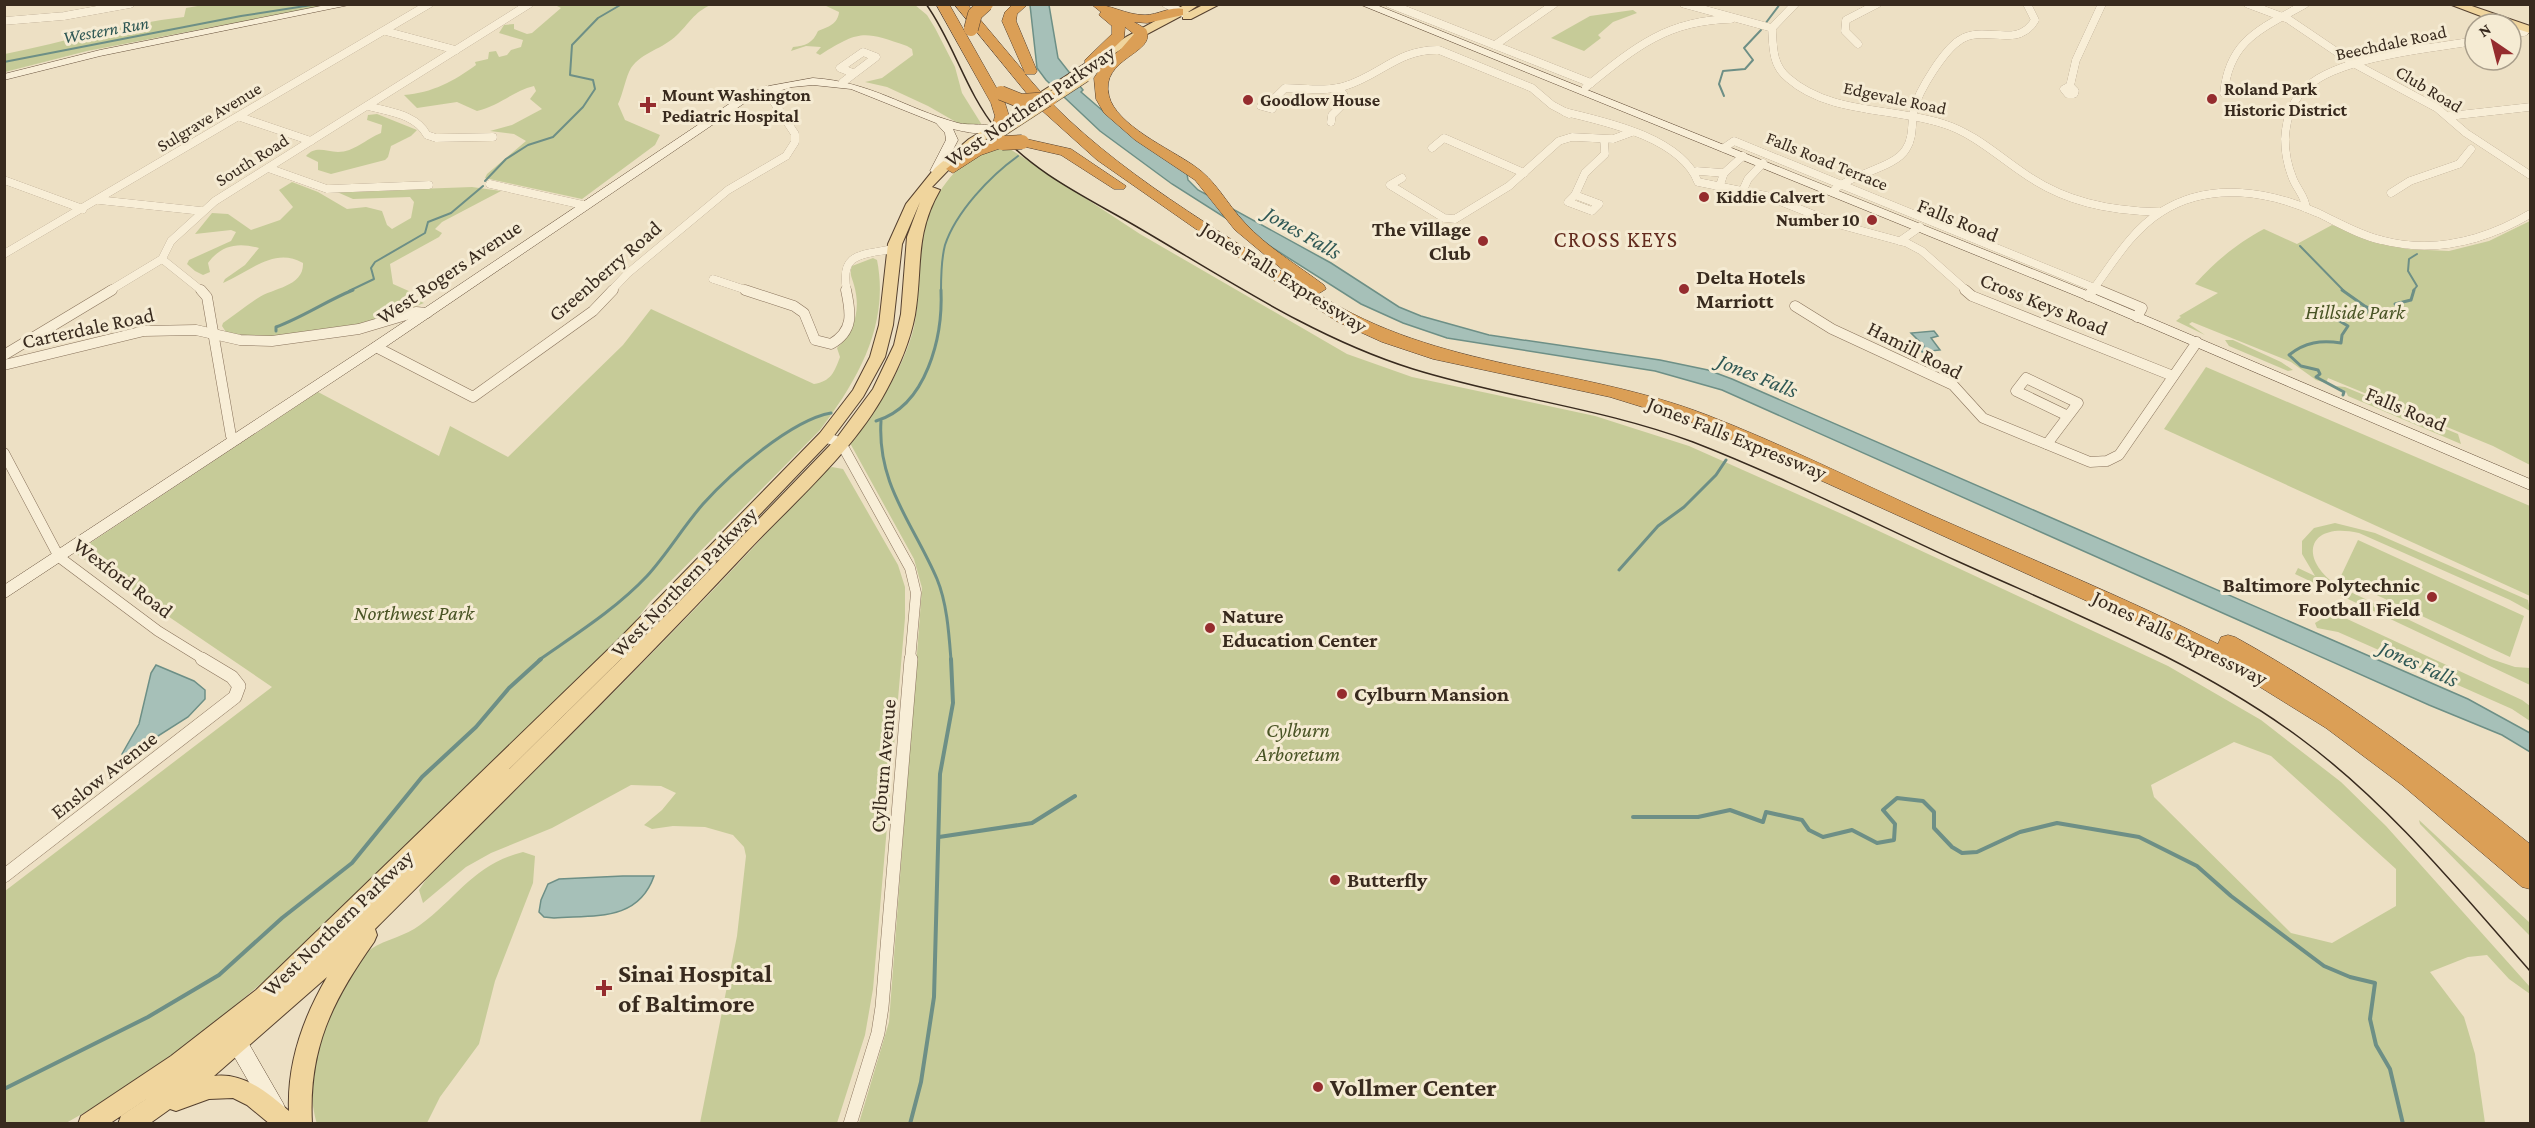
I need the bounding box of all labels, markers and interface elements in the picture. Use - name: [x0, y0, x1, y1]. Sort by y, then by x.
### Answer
- north arrow: [2463, 12, 2523, 72]
- water label: Western Run: [61, 13, 151, 47]
- text: N: [2475, 20, 2494, 40]
- street label: Beechdale Road: [2334, 21, 2449, 65]
- street label: West Northern Parkway: [940, 40, 1120, 172]
- street label: Club Road: [2392, 61, 2466, 117]
- street label: Edgevale Road: [1842, 77, 1949, 119]
- street label: Sulgrave Avenue: [153, 78, 265, 156]
- place label: Roland Park Historic District: [2224, 79, 2347, 120]
- place label: Mount Washington Pediatric Hospital: [662, 85, 812, 126]
- place label: Goodlow House: [1260, 90, 1380, 110]
- marker: Roland Park Historic District: [2205, 92, 2219, 106]
- marker: Goodlow House: [1241, 93, 1255, 107]
- marker: Mount Washington Pediatric Hospital: [639, 96, 657, 114]
- street label: Falls Road Terrace: [1763, 127, 1891, 195]
- street label: South Road: [212, 129, 293, 190]
- place label: Kiddie Calvert: [1716, 187, 1825, 207]
- marker: Kiddie Calvert: [1697, 190, 1711, 204]
- street label: Falls Road: [1914, 193, 2002, 247]
- water label: Jones Falls: [1256, 199, 1346, 264]
- place label: Number 10: [1776, 210, 1860, 230]
- marker: Number 10: [1865, 213, 1879, 227]
- street label: West Rogers Avenue: [372, 215, 526, 329]
- street label: Jones Falls Expressway: [1195, 215, 1372, 338]
- street label: Greenberry Road: [544, 216, 666, 326]
- place label: The Village Club: [1372, 217, 1471, 265]
- district label: CROSS KEYS: [1553, 227, 1679, 252]
- marker: The Village Club: [1476, 234, 1490, 248]
- place label: Delta Hotels Marriott: [1696, 265, 1806, 313]
- street label: Cross Keys Road: [1977, 267, 2111, 341]
- marker: Delta Hotels Marriott: [1677, 282, 1691, 296]
- park label: Hillside Park: [2305, 300, 2406, 324]
- street label: Carterdale Road: [20, 302, 156, 354]
- street label: Hamill Road: [1863, 316, 1967, 384]
- water label: Jones Falls: [1710, 347, 1802, 403]
- street label: Falls Road: [2362, 381, 2450, 437]
- street label: Jones Falls Expressway: [1642, 390, 1830, 485]
- street label: West Northern Parkway: [606, 501, 762, 662]
- street label: Wexford Road: [69, 533, 177, 623]
- place label: Baltimore Polytechnic Football Field: [2222, 573, 2421, 621]
- street label: Jones Falls Expressway: [2087, 584, 2272, 691]
- marker: Baltimore Polytechnic Football Field: [2425, 590, 2439, 604]
- park label: Northwest Park: [354, 601, 475, 625]
- place label: Nature Education Center: [1222, 604, 1378, 652]
- marker: Nature Education Center: [1203, 621, 1217, 635]
- water label: Jones Falls: [2371, 633, 2463, 692]
- place label: Cylburn Mansion: [1354, 682, 1509, 706]
- marker: Cylburn Mansion: [1335, 687, 1349, 701]
- street label: Cylburn Avenue: [865, 698, 901, 834]
- park label: Cylburn Arboretum: [1255, 718, 1340, 766]
- street label: Enslow Avenue: [46, 726, 162, 824]
- street label: West Northern Parkway: [258, 845, 419, 1001]
- place label: Butterfly: [1347, 868, 1428, 892]
- marker: Butterfly: [1328, 873, 1342, 887]
- place label: Sinai Hospital of Baltimore: [618, 959, 772, 1018]
- marker: Sinai Hospital of Baltimore: [595, 979, 613, 997]
- place label: Vollmer Center: [1329, 1073, 1497, 1102]
- marker: Vollmer Center: [1311, 1080, 1325, 1094]

